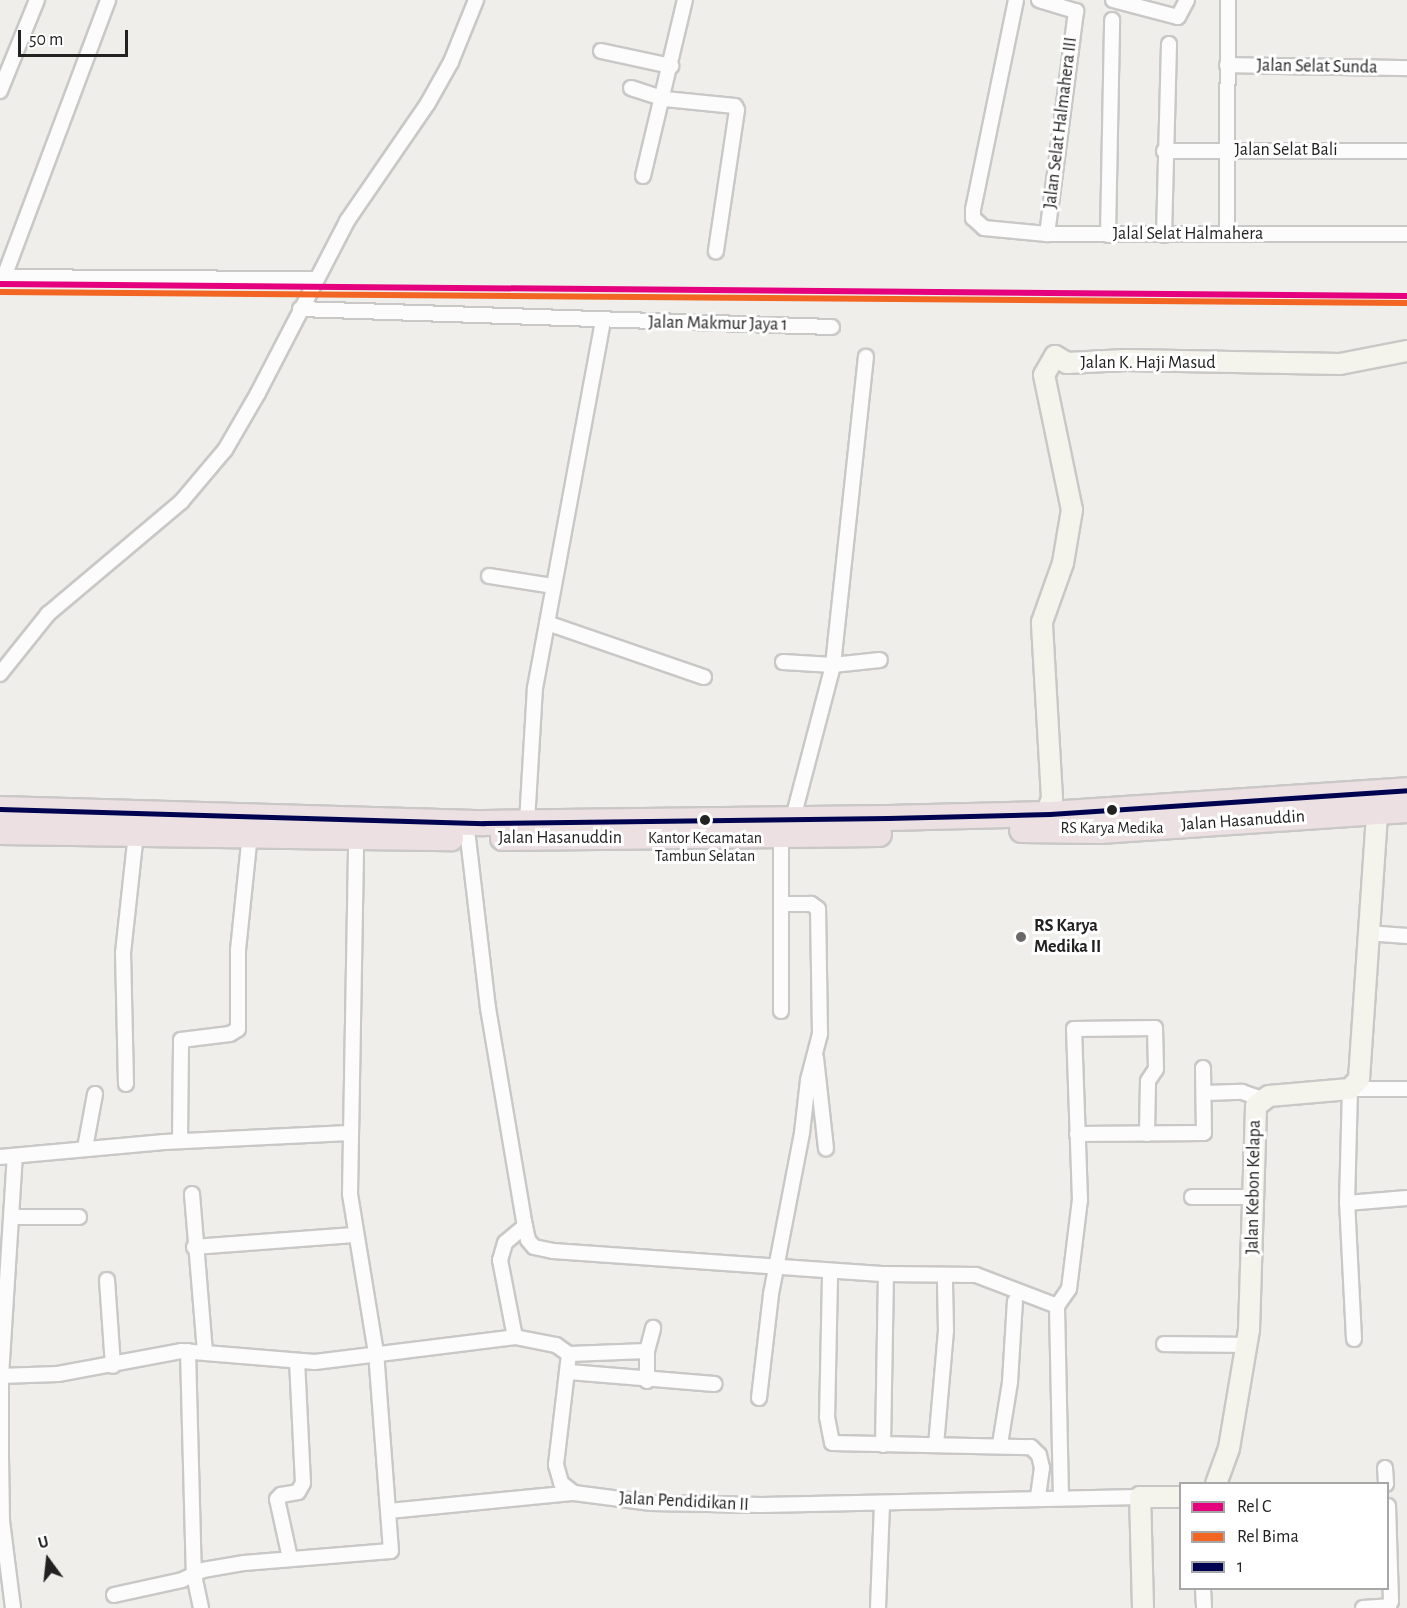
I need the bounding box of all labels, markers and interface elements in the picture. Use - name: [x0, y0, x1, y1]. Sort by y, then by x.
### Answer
- scale bar: [21, 18, 130, 56]
- text: 50 m: [29, 31, 63, 49]
- street label: Jalan Selat Halmahera III: [1040, 36, 1082, 210]
- street label: Jalan Selat Sunda: [1256, 55, 1378, 79]
- street label: Jalan Selat Bali: [1234, 139, 1338, 161]
- street label: Jalal Selat Halmahera: [1113, 223, 1263, 245]
- street label: Jalan Makmur Jaya 1: [648, 312, 788, 336]
- street label: Jalan K. Haji Masud: [1080, 352, 1216, 374]
- marker: RS Karya Medika: [1106, 804, 1118, 816]
- street label: Jalan Hasanuddin: [1180, 806, 1306, 836]
- marker: Kantor Kecamatan Tambun Selatan: [699, 814, 711, 826]
- place label: RS Karya Medika: [1060, 818, 1164, 838]
- street label: Jalan Hasanuddin: [498, 827, 622, 849]
- place label: Kantor Kecamatan Tambun Selatan: [648, 828, 762, 866]
- place label: RS Karya Medika II: [1034, 916, 1101, 958]
- marker: RS Karya Medika II: [1012, 928, 1030, 946]
- street label: Jalan Kebon Kelapa: [1242, 1120, 1266, 1254]
- legend: [1179, 1482, 1389, 1590]
- street label: Jalan Pendidikan II: [619, 1488, 749, 1516]
- text: Rel C: [1237, 1498, 1271, 1516]
- text: Rel Bima: [1237, 1528, 1299, 1546]
- north arrow: [18, 1530, 78, 1590]
- text: U: [36, 1534, 50, 1552]
- text: 1: [1237, 1558, 1243, 1576]

